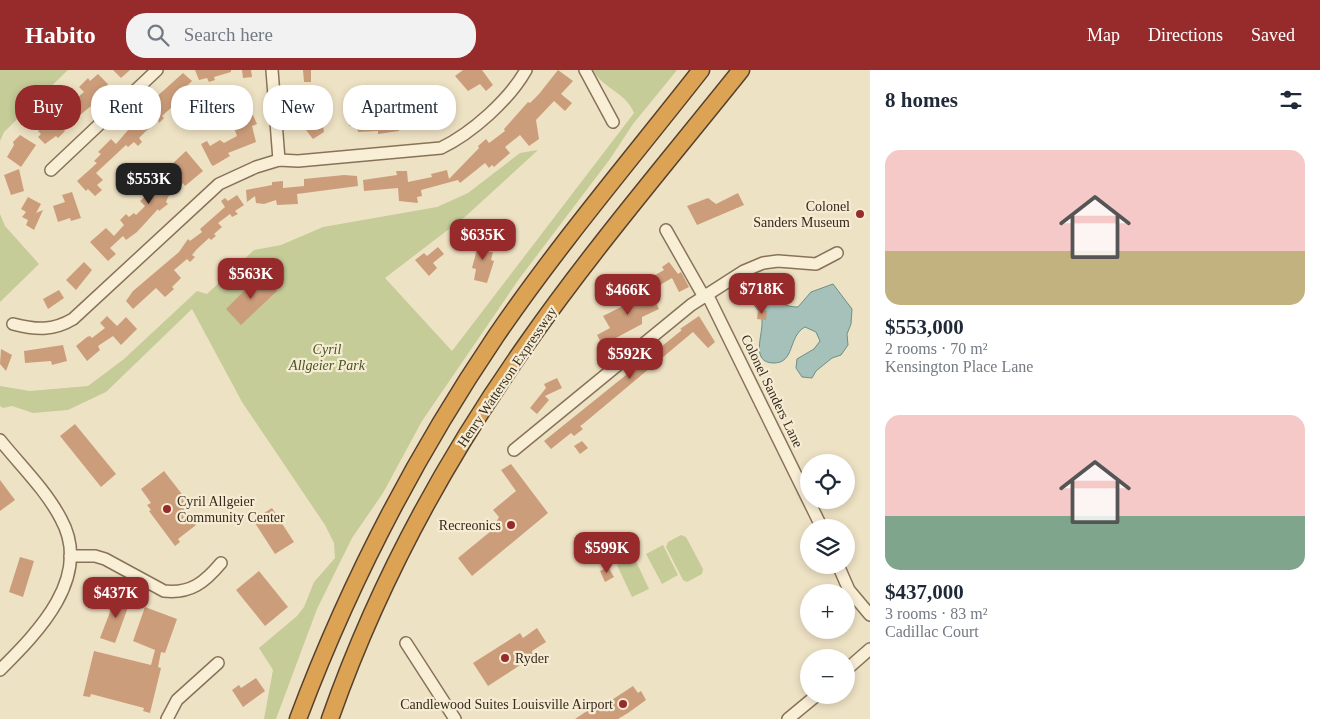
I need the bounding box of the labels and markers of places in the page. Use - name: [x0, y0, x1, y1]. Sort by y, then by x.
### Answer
- pin: $553K: [114, 162, 184, 205]
- place label: Colonel Sanders Museum: [753, 199, 850, 230]
- marker: Colonel Sanders Museum: [854, 208, 866, 220]
- pin: $635K: [448, 218, 518, 261]
- pin: $563K: [216, 258, 286, 300]
- pin: $718K: [727, 272, 797, 315]
- pin: $466K: [593, 274, 663, 316]
- pin: $592K: [595, 338, 665, 380]
- place label: Cyril Allgeier Community Center: [177, 494, 285, 525]
- marker: Cyril Allgeier Community Center: [161, 503, 173, 515]
- place label: Recreonics: [439, 518, 501, 533]
- marker: Recreonics: [505, 519, 517, 531]
- pin: $599K: [572, 532, 642, 574]
- pin: $437K: [81, 576, 151, 619]
- place label: Ryder: [515, 651, 549, 666]
- marker: Ryder: [499, 652, 511, 664]
- place label: Candlewood Suites Louisville Airport: [400, 697, 613, 712]
- marker: Candlewood Suites Louisville Airport: [617, 698, 629, 710]

